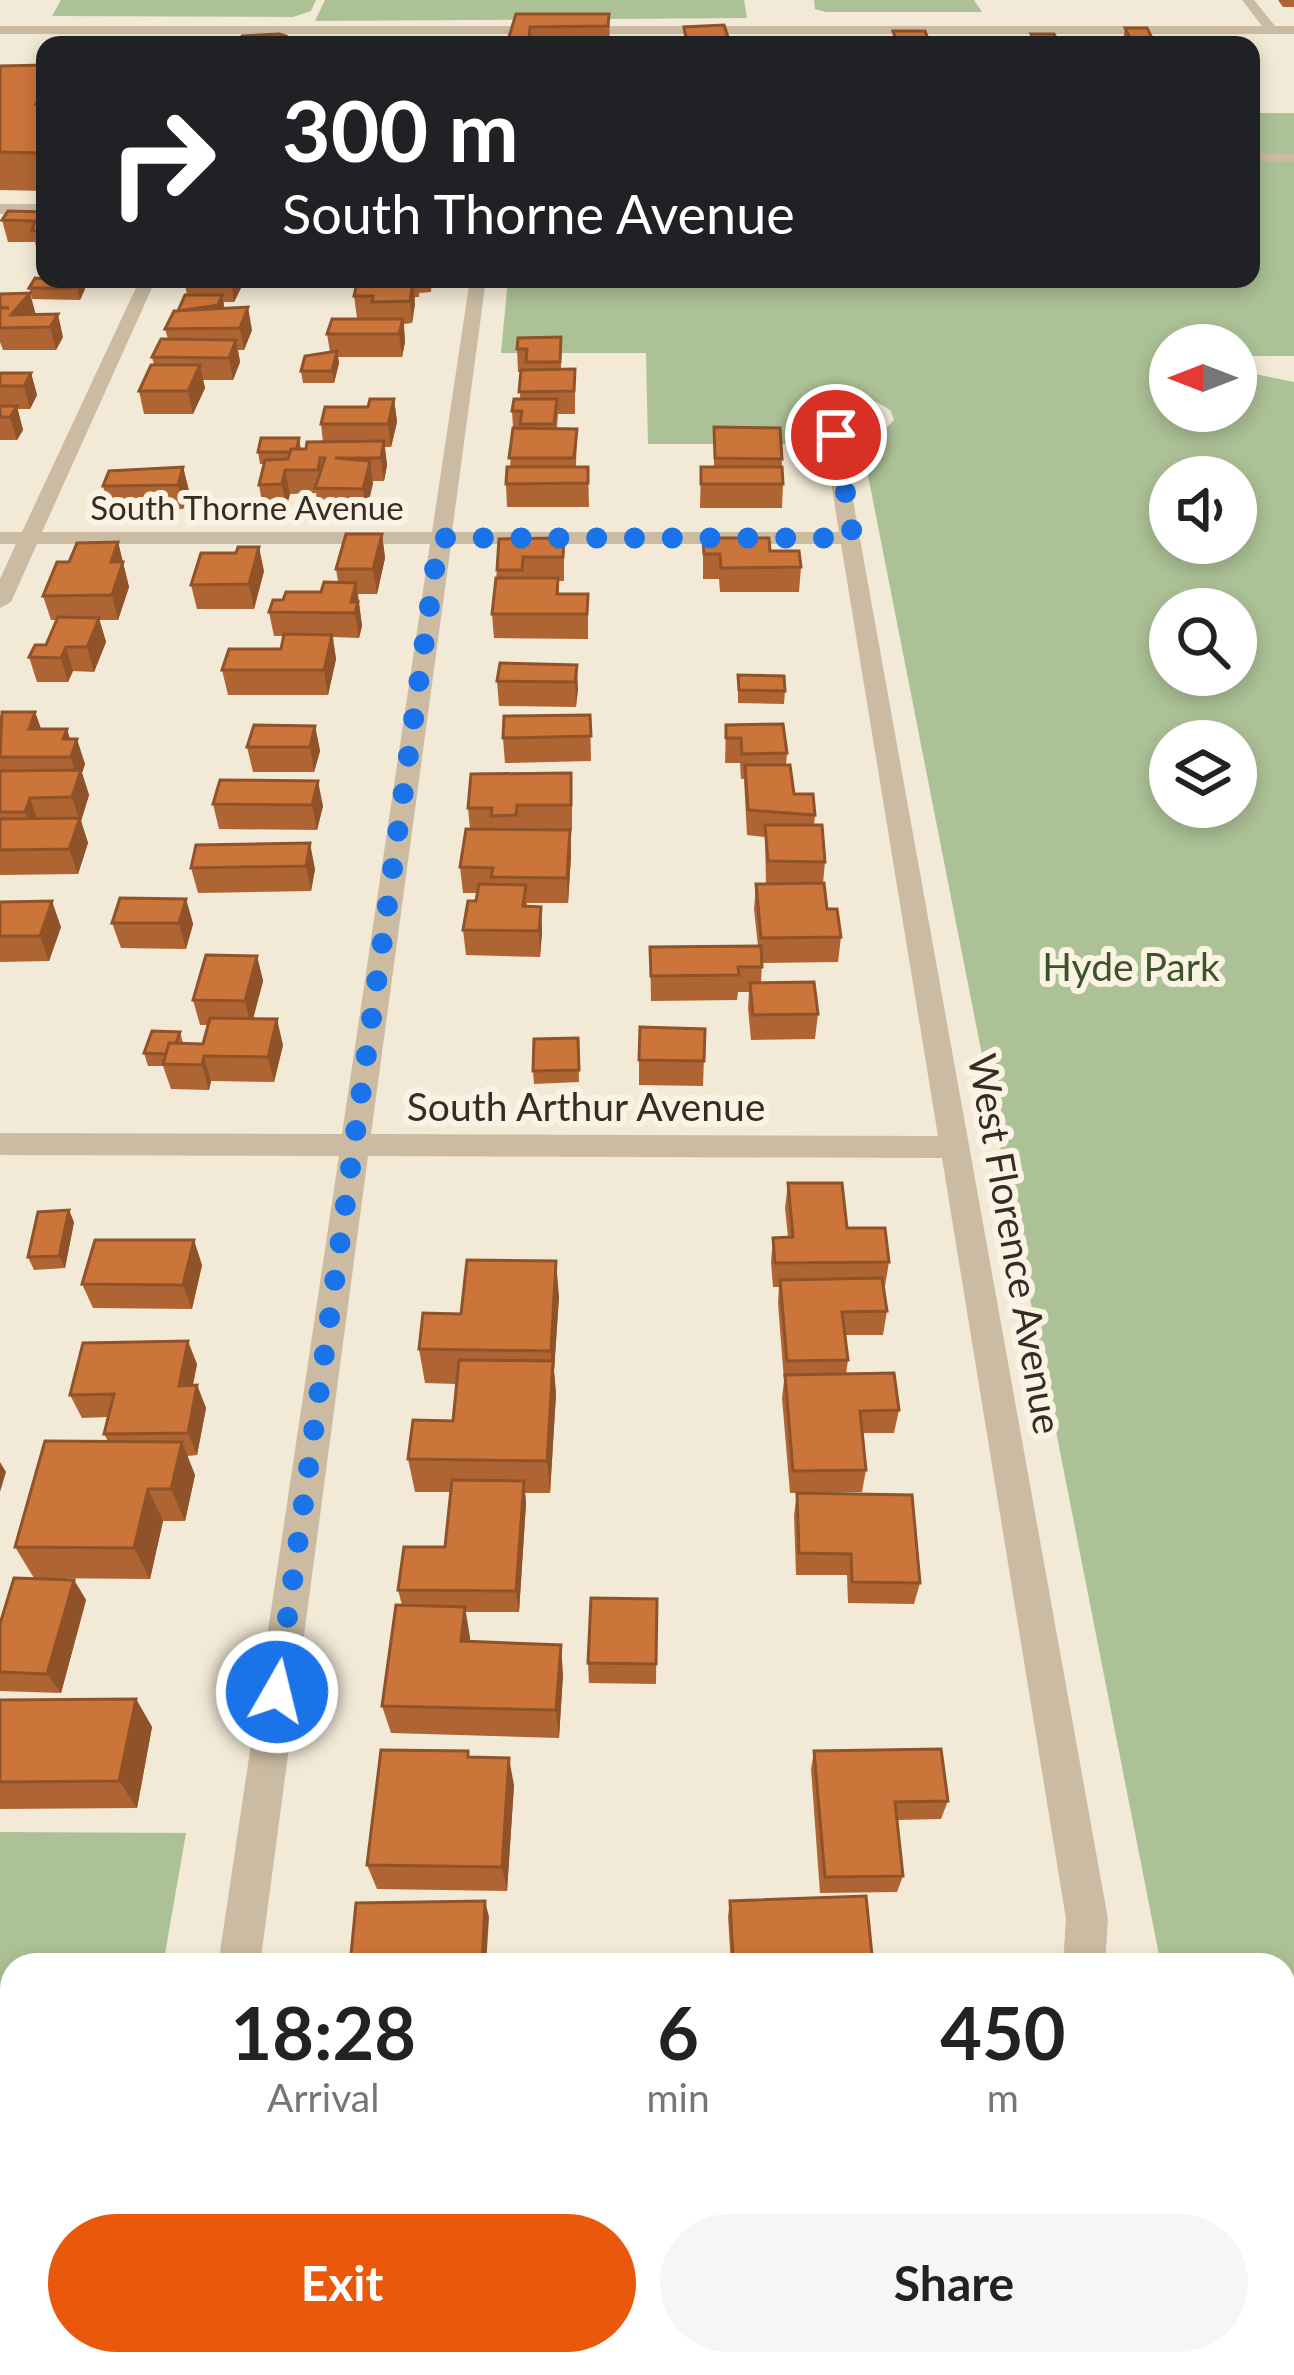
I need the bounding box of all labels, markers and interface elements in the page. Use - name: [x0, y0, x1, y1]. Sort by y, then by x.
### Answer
- text: 300 m: [282, 79, 519, 180]
- icon: right: [84, 84, 240, 240]
- text: South Thorne Avenue: [282, 181, 795, 246]
- north arrow: [1149, 324, 1257, 432]
- map controls: [1149, 324, 1257, 828]
- pin: [785, 384, 887, 486]
- icon: arrive: [803, 402, 869, 468]
- button: sound: [1149, 456, 1257, 564]
- street label: South Thorne Avenue: [90, 487, 404, 527]
- button: search: [1149, 588, 1257, 696]
- button: layers: [1149, 720, 1257, 828]
- park label: Hyde Park: [1042, 943, 1220, 989]
- street label: West Florence Avenue: [960, 1050, 1072, 1437]
- street label: South Arthur Avenue: [407, 1083, 765, 1129]
- position arrow: [214, 1629, 340, 1755]
- text: 18:28: [230, 1989, 416, 2075]
- text: 6: [657, 1989, 699, 2075]
- text: 450: [940, 1989, 1065, 2075]
- text: Arrival: [267, 2074, 379, 2120]
- text: min: [647, 2074, 710, 2120]
- text: m: [987, 2074, 1019, 2120]
- button: Exit: [48, 2214, 636, 2352]
- button: Share: [660, 2214, 1248, 2352]

